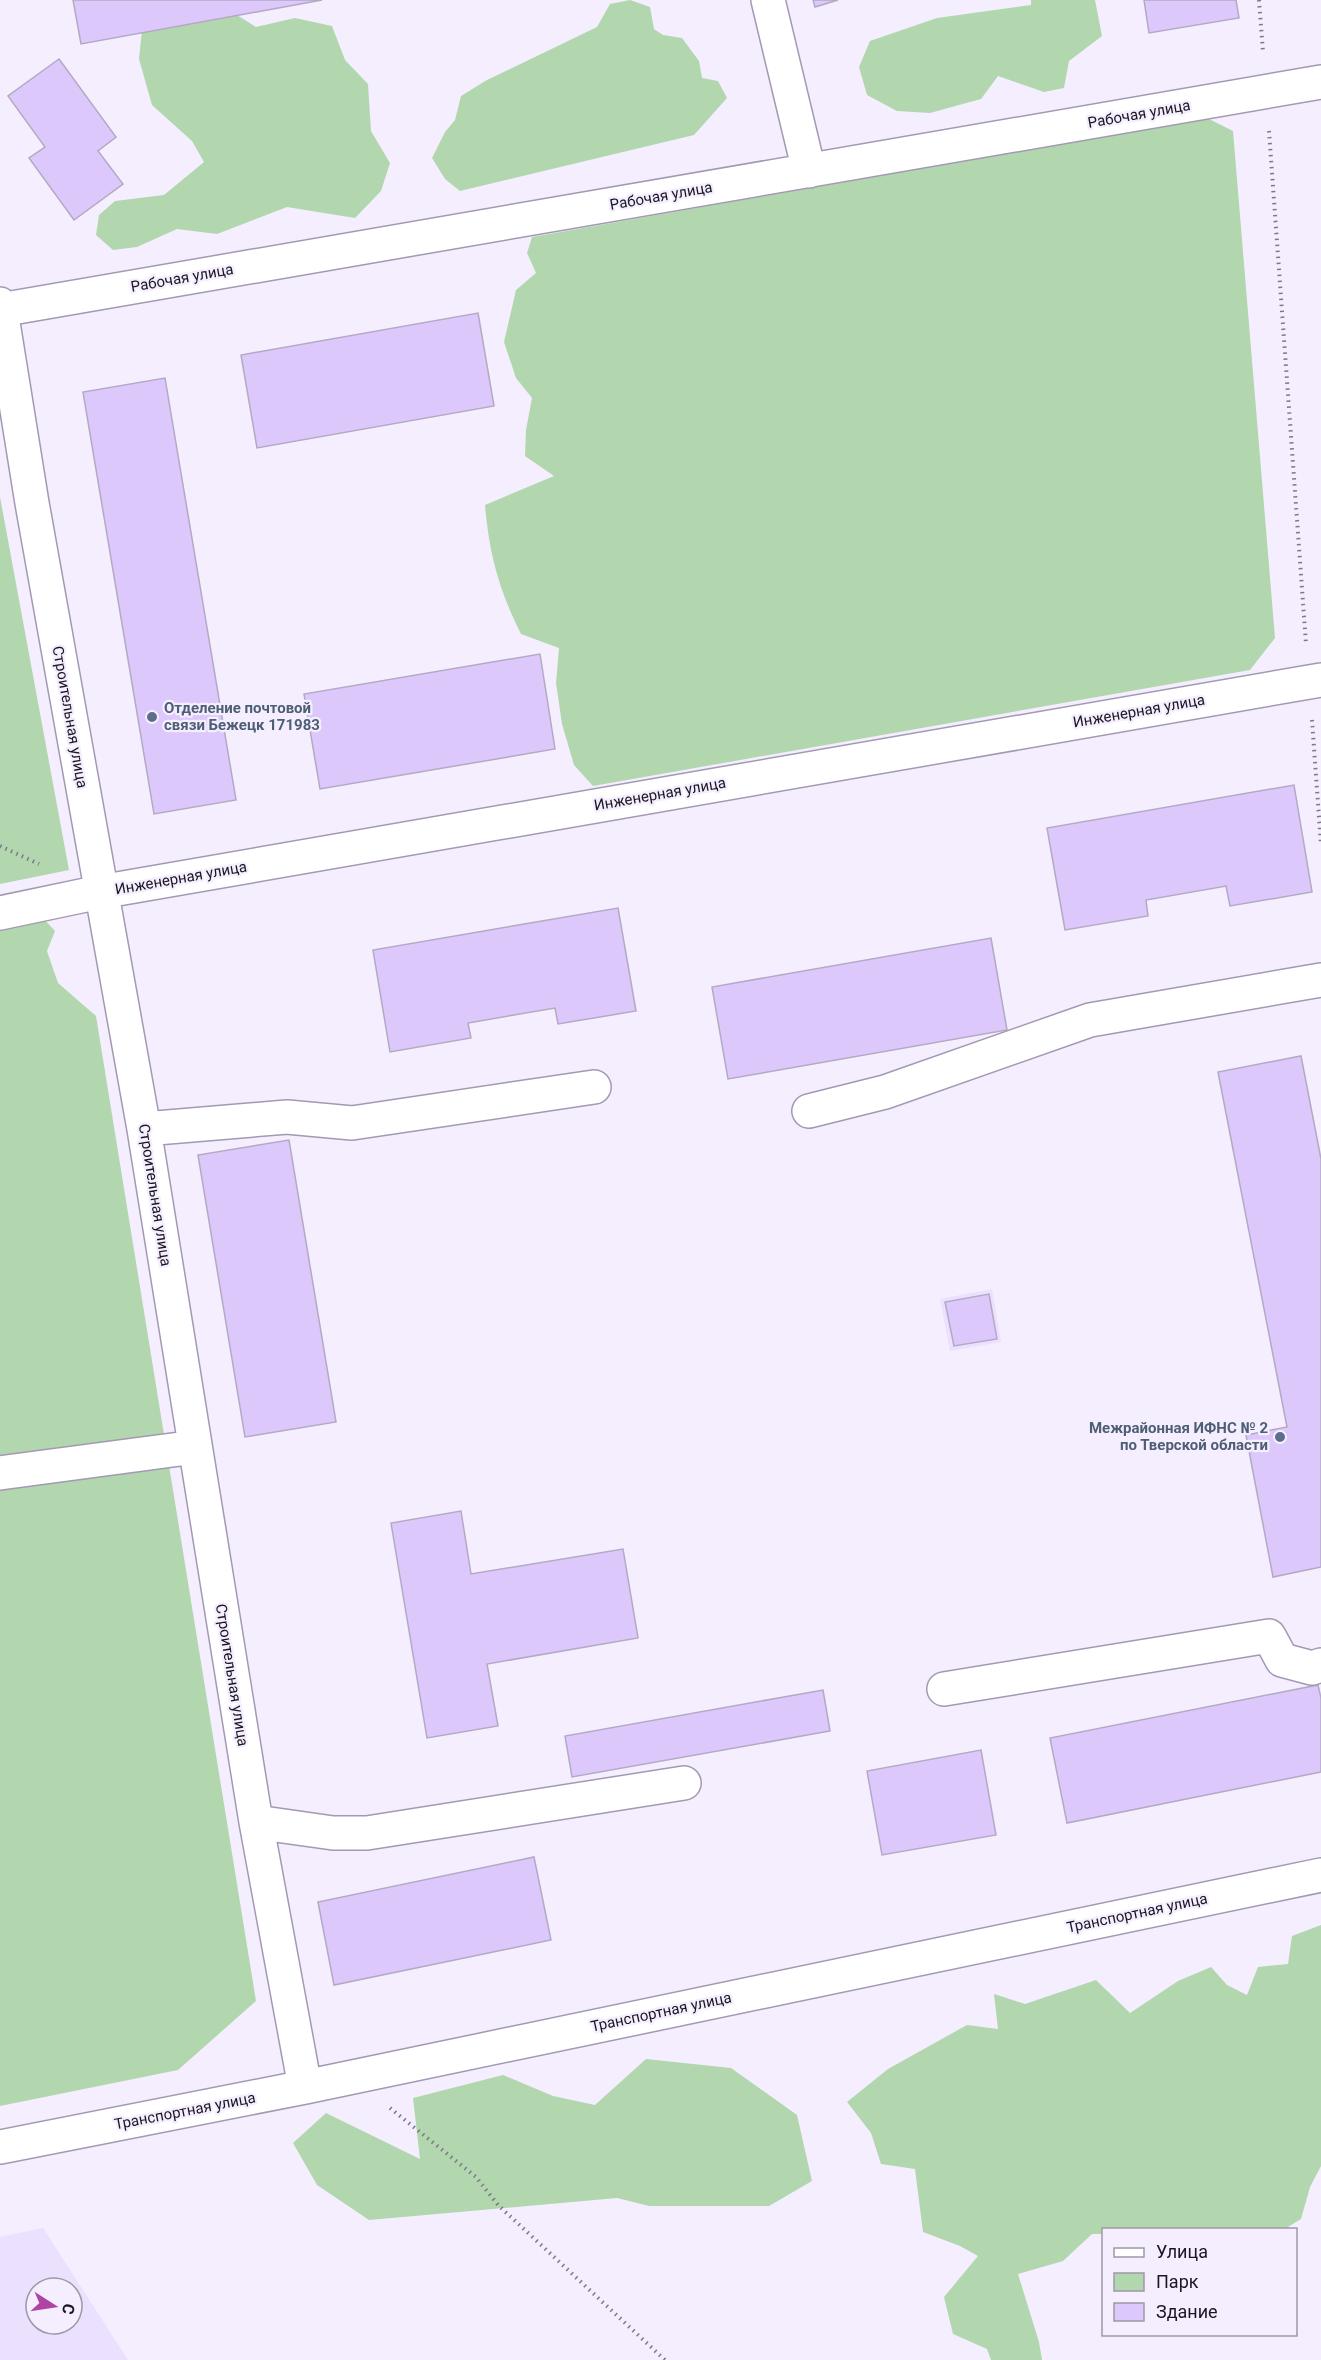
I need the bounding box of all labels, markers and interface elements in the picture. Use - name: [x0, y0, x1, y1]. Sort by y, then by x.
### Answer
- street label: Рабочая улица: [1086, 96, 1192, 132]
- street label: Рабочая улица: [608, 178, 714, 214]
- street label: Рабочая улица: [129, 260, 235, 296]
- street label: Строительная улица: [49, 645, 91, 789]
- street label: Инженерная улица: [1072, 691, 1206, 731]
- place label: Отделение почтовой связи Бежецк 171983: [164, 699, 320, 734]
- marker: Отделение почтовой связи Бежецк 171983: [145, 710, 159, 724]
- street label: Инженерная улица: [593, 774, 727, 814]
- street label: Инженерная улица: [114, 858, 248, 898]
- street label: Строительная улица: [135, 1123, 175, 1267]
- place label: Межрайонная ИФНС № 2 по Тверской области: [1089, 1419, 1268, 1454]
- marker: Межрайонная ИФНС № 2 по Тверской области: [1273, 1430, 1287, 1444]
- street label: Строительная улица: [212, 1603, 252, 1747]
- street label: Транспортная улица: [1065, 1889, 1209, 1937]
- street label: Транспортная улица: [589, 1988, 733, 2036]
- street label: Транспортная улица: [113, 2088, 257, 2134]
- legend: [1102, 2228, 1297, 2336]
- text: Улица: [1156, 2241, 1208, 2262]
- text: Парк: [1156, 2271, 1199, 2292]
- north arrow: [24, 2276, 84, 2336]
- text: Здание: [1156, 2301, 1218, 2322]
- text: С: [58, 2302, 79, 2316]

